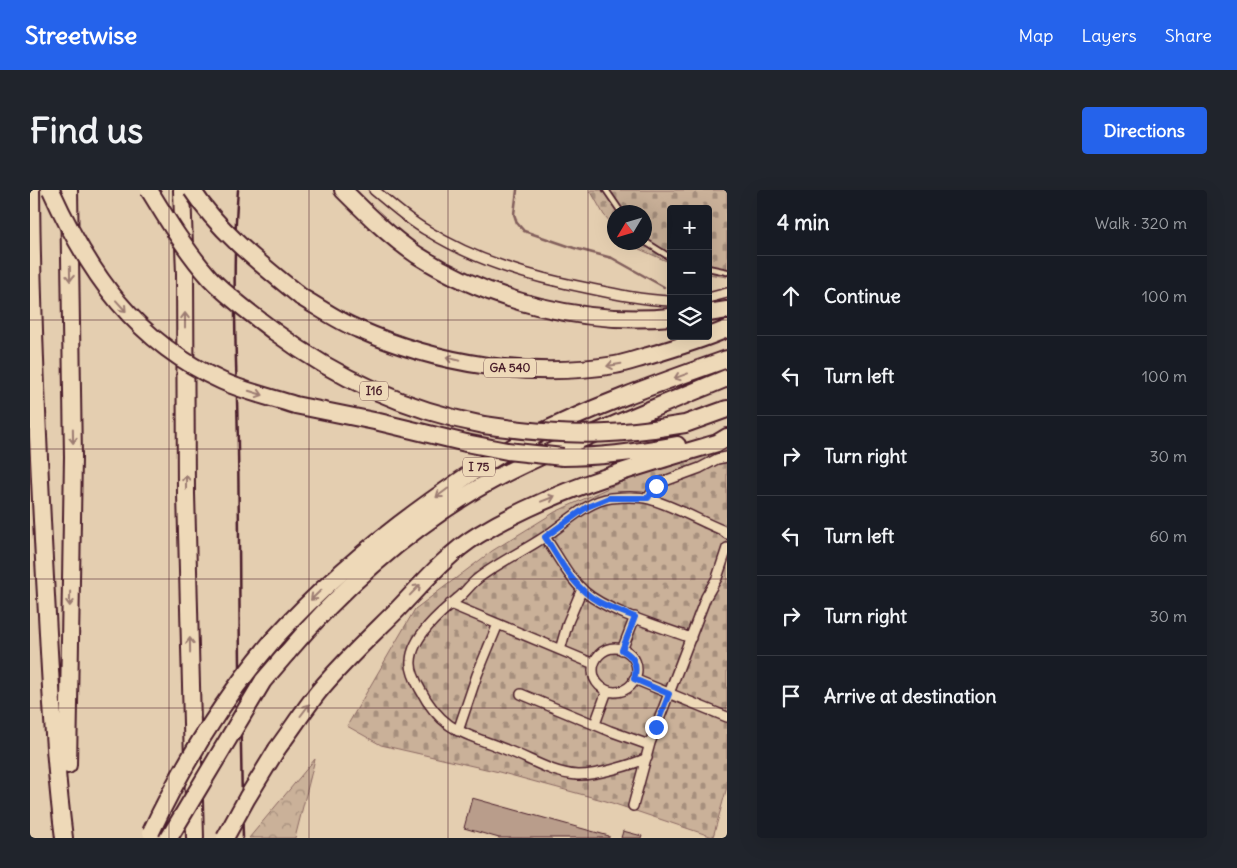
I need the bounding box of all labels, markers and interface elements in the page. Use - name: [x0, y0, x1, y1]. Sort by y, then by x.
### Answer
- text: Streetwise: [25, 20, 137, 50]
- text: Map: [1018, 24, 1053, 47]
- text: Layers: [1081, 24, 1137, 47]
- text: Share: [1165, 24, 1212, 47]
- button: Directions: [1082, 107, 1207, 154]
- text: Find us: [30, 108, 143, 152]
- north arrow: [607, 205, 652, 250]
- map controls: [667, 205, 712, 340]
- button: +: [667, 205, 712, 250]
- text: 4 min: [777, 209, 829, 236]
- text: Walk · 320 m: [1095, 213, 1187, 233]
- button: −: [667, 250, 712, 295]
- one-way arrow: [65, 265, 75, 281]
- icon: ahead: [777, 282, 805, 310]
- text: Continue: [824, 284, 901, 308]
- text: 100 m: [1142, 286, 1187, 306]
- button: layers: [667, 295, 712, 340]
- one-way arrow: [115, 300, 127, 313]
- one-way arrow: [180, 312, 190, 328]
- one-way arrow: [445, 354, 461, 363]
- road number: GA 540: [484, 358, 536, 378]
- one-way arrow: [606, 360, 622, 370]
- icon: left: [777, 362, 805, 390]
- text: Turn left: [824, 364, 894, 388]
- text: 100 m: [1142, 366, 1187, 386]
- one-way arrow: [674, 371, 689, 381]
- road number: I16: [360, 382, 388, 400]
- one-way arrow: [247, 389, 263, 399]
- one-way arrow: [68, 428, 78, 444]
- icon: right: [777, 442, 805, 470]
- text: Turn right: [824, 444, 907, 468]
- text: 30 m: [1150, 446, 1187, 466]
- road number: I 75: [463, 458, 495, 476]
- one-way arrow: [181, 475, 191, 491]
- route start: [645, 475, 668, 498]
- one-way arrow: [436, 487, 449, 498]
- one-way arrow: [540, 494, 555, 503]
- icon: left: [777, 522, 805, 550]
- text: Turn left: [824, 524, 894, 548]
- text: 60 m: [1149, 526, 1187, 546]
- one-way arrow: [409, 584, 421, 597]
- one-way arrow: [310, 589, 322, 601]
- one-way arrow: [65, 590, 75, 606]
- icon: right: [777, 602, 805, 630]
- text: Turn right: [824, 604, 907, 628]
- text: 30 m: [1150, 606, 1187, 626]
- one-way arrow: [185, 637, 195, 653]
- icon: arrive: [777, 682, 805, 710]
- text: Arrive at destination: [824, 684, 997, 708]
- one-way arrow: [300, 704, 311, 717]
- route end: [645, 716, 668, 739]

